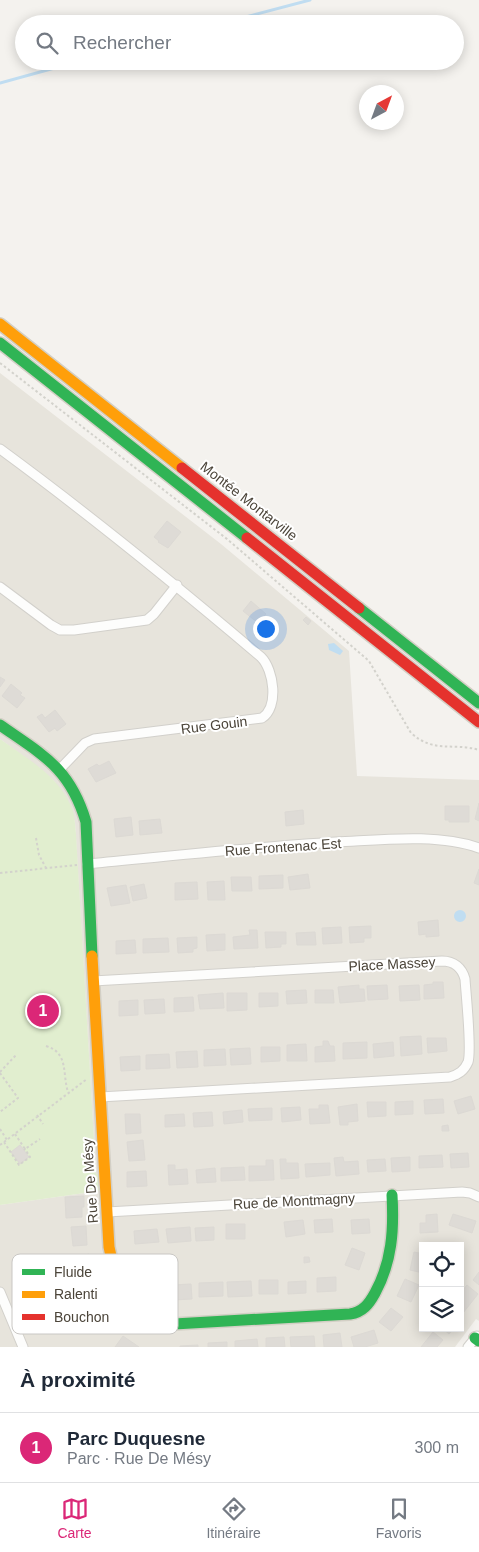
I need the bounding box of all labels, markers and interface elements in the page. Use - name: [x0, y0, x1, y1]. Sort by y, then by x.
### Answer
- search box: [15, 15, 464, 70]
- icon: search: [33, 29, 61, 57]
- text: Rechercher: [73, 32, 171, 53]
- north arrow: [359, 85, 404, 130]
- street label: Montée Montarville: [197, 458, 301, 544]
- your location: [253, 616, 279, 642]
- street label: Rue Gouin: [180, 713, 248, 737]
- street label: Rue Frontenac Est: [224, 835, 342, 859]
- street label: Place Massey: [348, 954, 436, 974]
- pin: 1: [27, 992, 59, 1030]
- street label: Rue De Mésy: [79, 1138, 101, 1224]
- street label: Rue de Montmagny: [233, 1190, 355, 1212]
- map controls: [419, 1242, 464, 1332]
- button: locate: [419, 1242, 464, 1287]
- legend: [12, 1254, 178, 1334]
- text: Fluide: [54, 1264, 92, 1280]
- text: Ralenti: [54, 1286, 98, 1302]
- button: layers: [419, 1287, 464, 1332]
- text: Bouchon: [54, 1309, 109, 1325]
- text: À proximité: [20, 1368, 136, 1391]
- text: Parc Duquesne: [67, 1428, 205, 1449]
- text: 1: [32, 1439, 40, 1456]
- text: 300 m: [415, 1439, 459, 1456]
- text: Parc · Rue De Mésy: [67, 1450, 211, 1467]
- tab: Carte: [57, 1495, 92, 1541]
- tab: Itinéraire: [206, 1495, 261, 1541]
- tab: Favoris: [376, 1495, 422, 1541]

